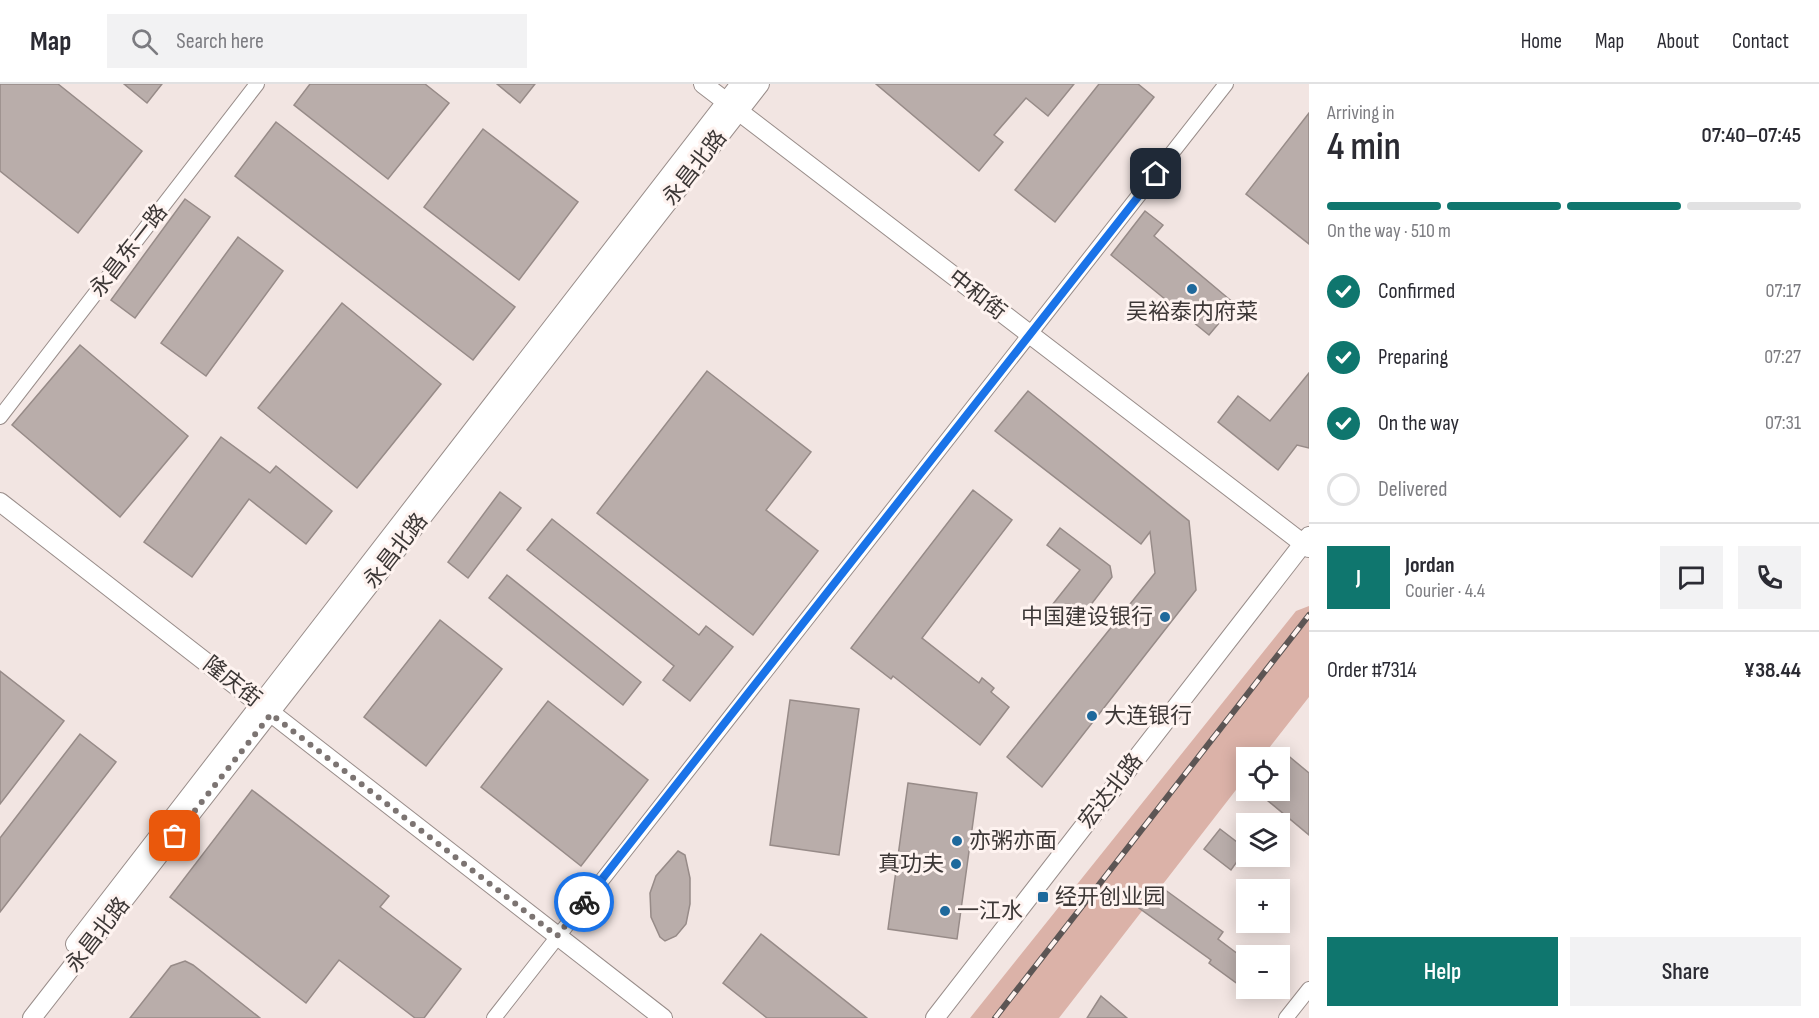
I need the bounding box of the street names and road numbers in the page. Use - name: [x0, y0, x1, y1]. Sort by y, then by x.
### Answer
- street label: 永昌北路: [657, 125, 733, 211]
- street label: 永昌东一路: [84, 199, 174, 303]
- street label: 中和街: [943, 264, 1011, 326]
- street label: 永昌北路: [358, 508, 434, 594]
- street label: 隆庆街: [198, 651, 266, 713]
- street label: 宏达北路: [1073, 748, 1149, 834]
- street label: 永昌北路: [60, 892, 136, 978]

